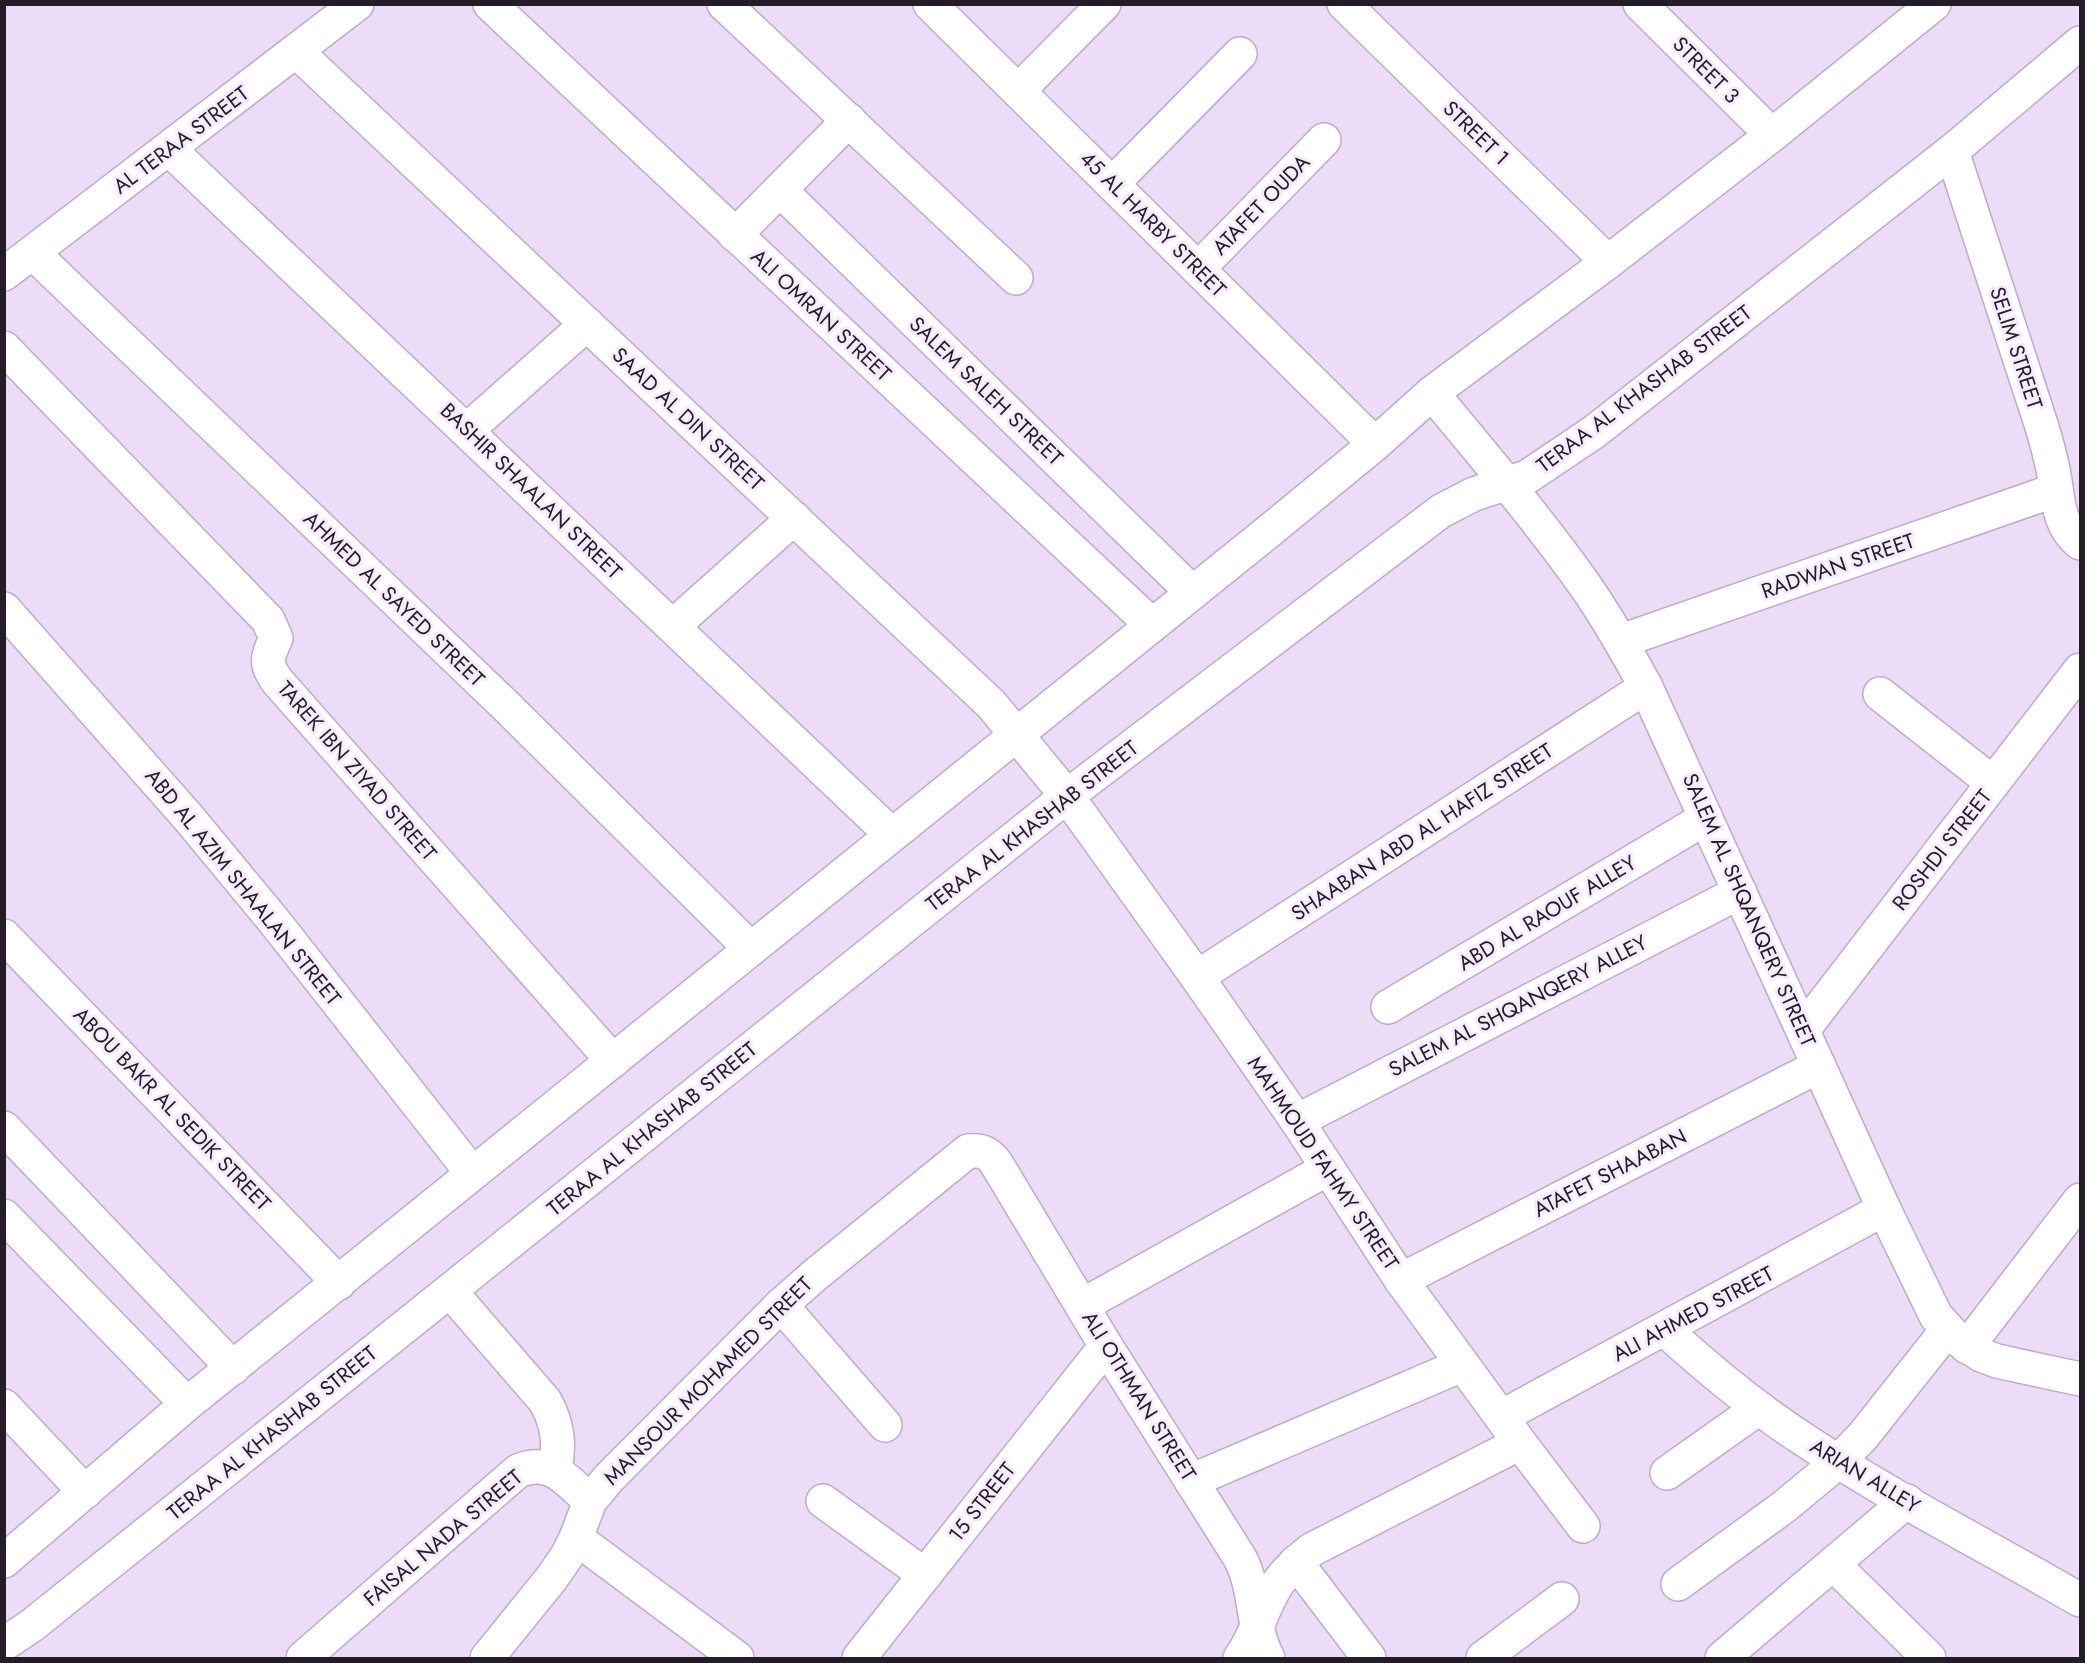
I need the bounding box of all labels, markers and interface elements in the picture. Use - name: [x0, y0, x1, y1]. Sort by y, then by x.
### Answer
- street label: STREET 3: [1666, 30, 1746, 110]
- street label: AL TERAA STREET: [107, 79, 255, 201]
- street label: STREET 1: [1436, 94, 1516, 172]
- street label: 45 AL HARBY STREET: [1073, 144, 1233, 304]
- street label: ATAFET OUDA: [1205, 148, 1317, 262]
- street label: ALI OMRAN STREET: [744, 242, 898, 388]
- street label: SELIM STREET: [1982, 283, 2050, 413]
- street label: TERAA AL KHASHAB STREET: [1530, 298, 1758, 480]
- street label: SALEM SALEH STREET: [902, 310, 1070, 473]
- street label: SAAD AL DIN STREET: [605, 341, 771, 498]
- street label: BASHIR SHAALAN STREET: [433, 396, 629, 586]
- street label: AHMED AL SAYED STREET: [297, 504, 491, 694]
- street label: RADWAN STREET: [1757, 526, 1919, 606]
- street label: TAREK IBN ZIYAD STREET: [271, 675, 444, 867]
- street label: TERAA AL KHASHAB STREET: [919, 733, 1145, 919]
- street label: SHAABAN ABD AL HAFIZ STREET: [1285, 736, 1559, 928]
- street label: ABD AL AZIM SHAALAN STREET: [138, 762, 348, 1012]
- street label: SALEM AL SHQANQERY STREET: [1675, 769, 1823, 1052]
- street label: ROSHDI STREET: [1885, 783, 1999, 917]
- street label: ABD AL RAOUF ALLEY: [1452, 848, 1642, 978]
- street label: SALEM AL SHQANQERY ALLEY: [1384, 927, 1653, 1084]
- street label: ABOU BAKR AL SEDIK STREET: [66, 1000, 278, 1218]
- street label: TERAA AL KHASHAB STREET: [541, 1035, 764, 1223]
- street label: MAHMOUD FAHMY STREET: [1240, 1050, 1406, 1276]
- street label: ATAFET SHAABAN: [1528, 1121, 1692, 1225]
- street label: ALI AHMED STREET: [1607, 1259, 1779, 1369]
- street label: MANSOUR MOHAMED STREET: [597, 1270, 819, 1492]
- street label: ALI OTHMAN STREET: [1075, 1305, 1203, 1487]
- street label: TERAA AL KHASHAB STREET: [161, 1339, 384, 1527]
- street label: ARIAN ALLEY: [1804, 1431, 1926, 1521]
- street label: 15 STREET: [941, 1456, 1023, 1548]
- street label: FAISAL NADA STREET: [357, 1462, 529, 1613]

